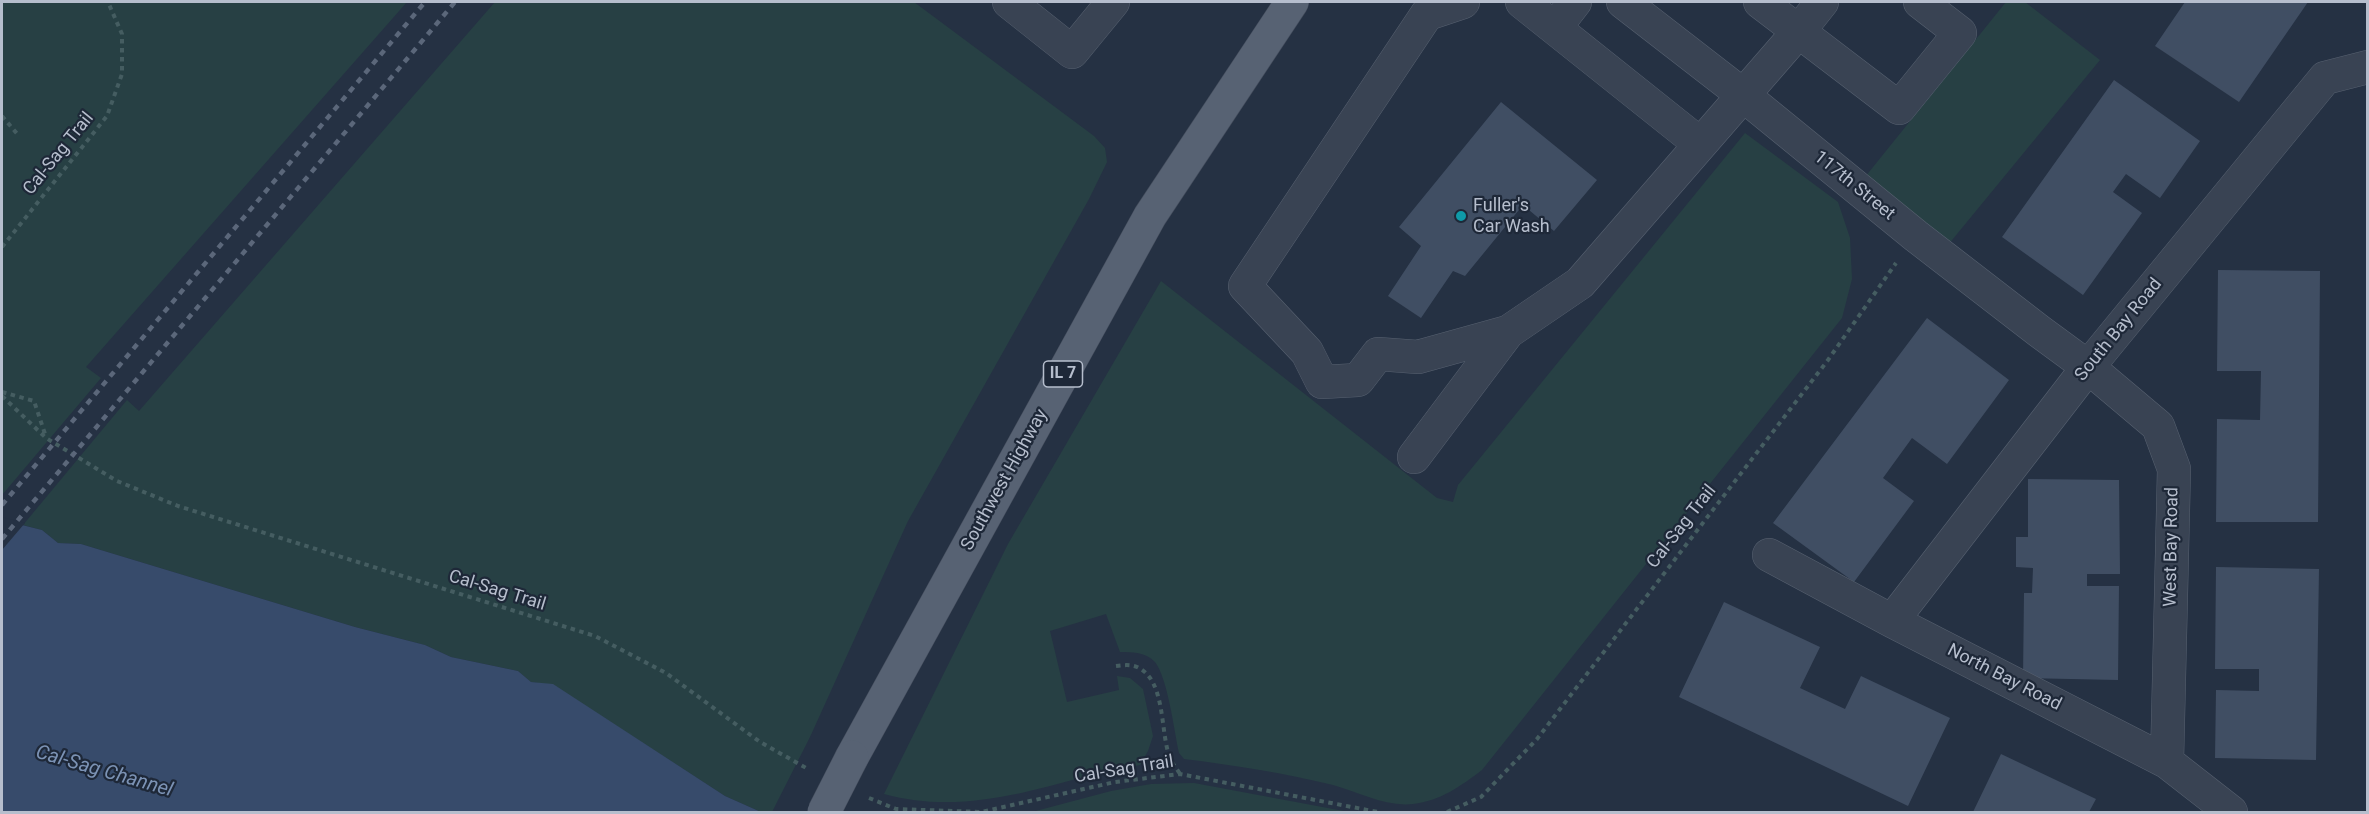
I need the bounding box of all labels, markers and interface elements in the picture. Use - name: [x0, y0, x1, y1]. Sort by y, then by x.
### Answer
- street label: Cal-Sag Trail: [19, 108, 99, 200]
- street label: 117th Street: [1809, 147, 1899, 225]
- place label: Fuller's Car Wash: [1473, 195, 1550, 238]
- marker: Fuller's Car Wash: [1454, 209, 1468, 223]
- street label: South Bay Road: [2071, 274, 2167, 386]
- road number: IL 7: [1044, 361, 1082, 387]
- street label: Southwest Highway: [957, 406, 1053, 554]
- street label: Cal-Sag Trail: [1643, 481, 1721, 573]
- street label: West Bay Road: [2160, 487, 2184, 607]
- street label: Cal-Sag Trail: [446, 566, 548, 616]
- street label: North Bay Road: [1943, 640, 2065, 716]
- water label: Cal-Sag Channel: [33, 741, 175, 803]
- street label: Cal-Sag Trail: [1073, 751, 1175, 789]

